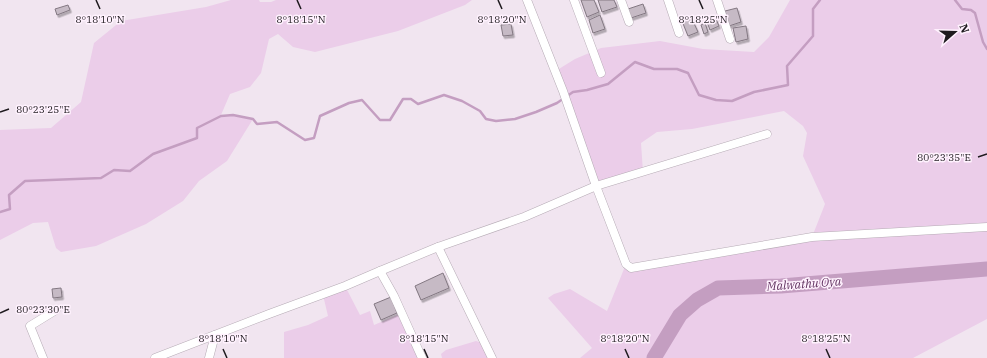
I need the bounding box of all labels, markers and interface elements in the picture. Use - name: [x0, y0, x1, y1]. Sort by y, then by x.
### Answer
- north arrow: [935, 12, 975, 52]
- text: 8°18'10"N: [76, 13, 125, 26]
- text: 8°18'15"N: [277, 13, 326, 26]
- text: 8°18'20"N: [478, 13, 527, 26]
- text: 8°18'25"N: [679, 13, 728, 26]
- text: N: [956, 22, 973, 35]
- text: 80°23'25"E: [16, 103, 70, 116]
- text: 80°23'35"E: [917, 151, 971, 164]
- water label: Malwathu Oya: [765, 273, 842, 294]
- text: 80°23'30"E: [16, 303, 70, 316]
- text: 8°18'10"N: [199, 332, 248, 345]
- text: 8°18'15"N: [400, 332, 449, 345]
- text: 8°18'20"N: [601, 332, 650, 345]
- text: 8°18'25"N: [802, 332, 851, 345]

